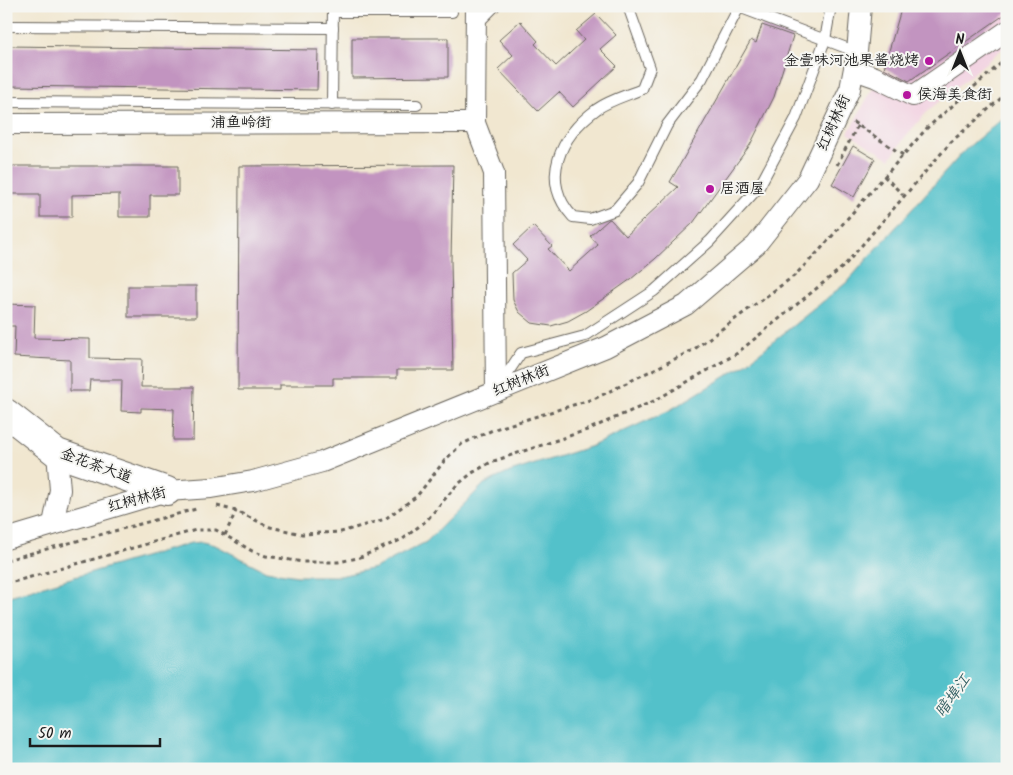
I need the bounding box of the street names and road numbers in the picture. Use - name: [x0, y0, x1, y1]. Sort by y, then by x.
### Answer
- street label: 红树林街: [811, 91, 857, 155]
- street label: 浦鱼岭街: [211, 111, 271, 135]
- street label: 红树林街: [489, 359, 553, 403]
- street label: 金花茶大道: [57, 442, 135, 490]
- street label: 红树林街: [105, 481, 169, 519]

